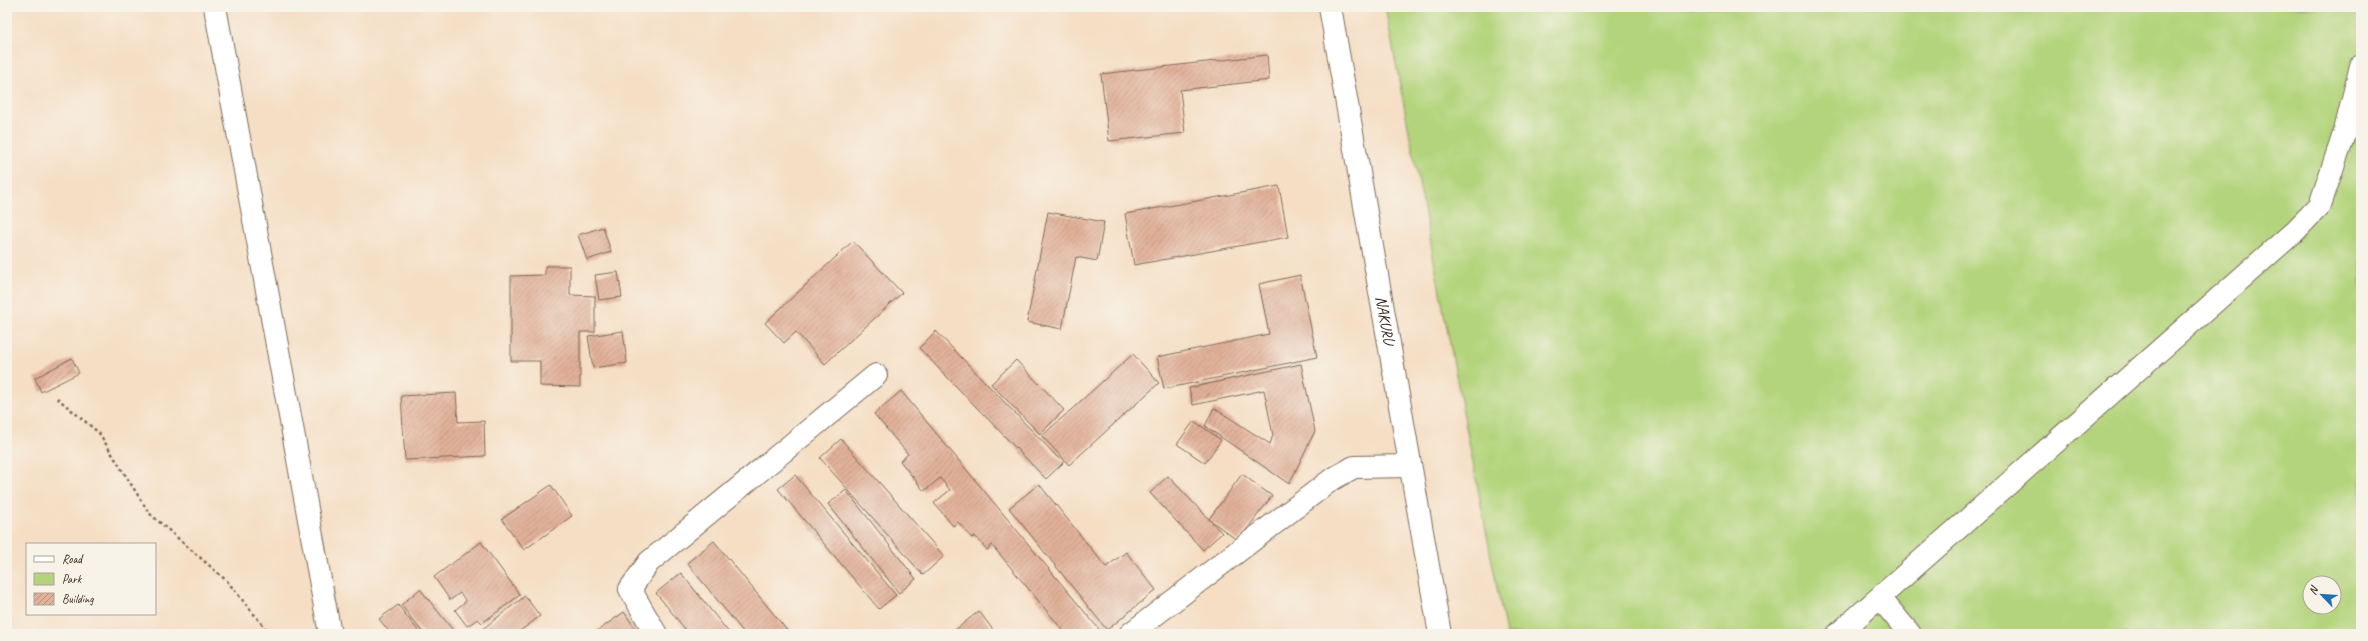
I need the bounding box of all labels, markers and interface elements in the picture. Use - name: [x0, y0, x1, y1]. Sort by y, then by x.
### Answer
- street label: NAKURU: [1371, 294, 1399, 348]
- legend: [26, 543, 156, 615]
- text: Road: [62, 551, 84, 567]
- text: Park: [62, 571, 83, 587]
- north arrow: [2302, 575, 2342, 615]
- text: N: [2305, 583, 2322, 597]
- text: Building: [62, 591, 94, 607]

